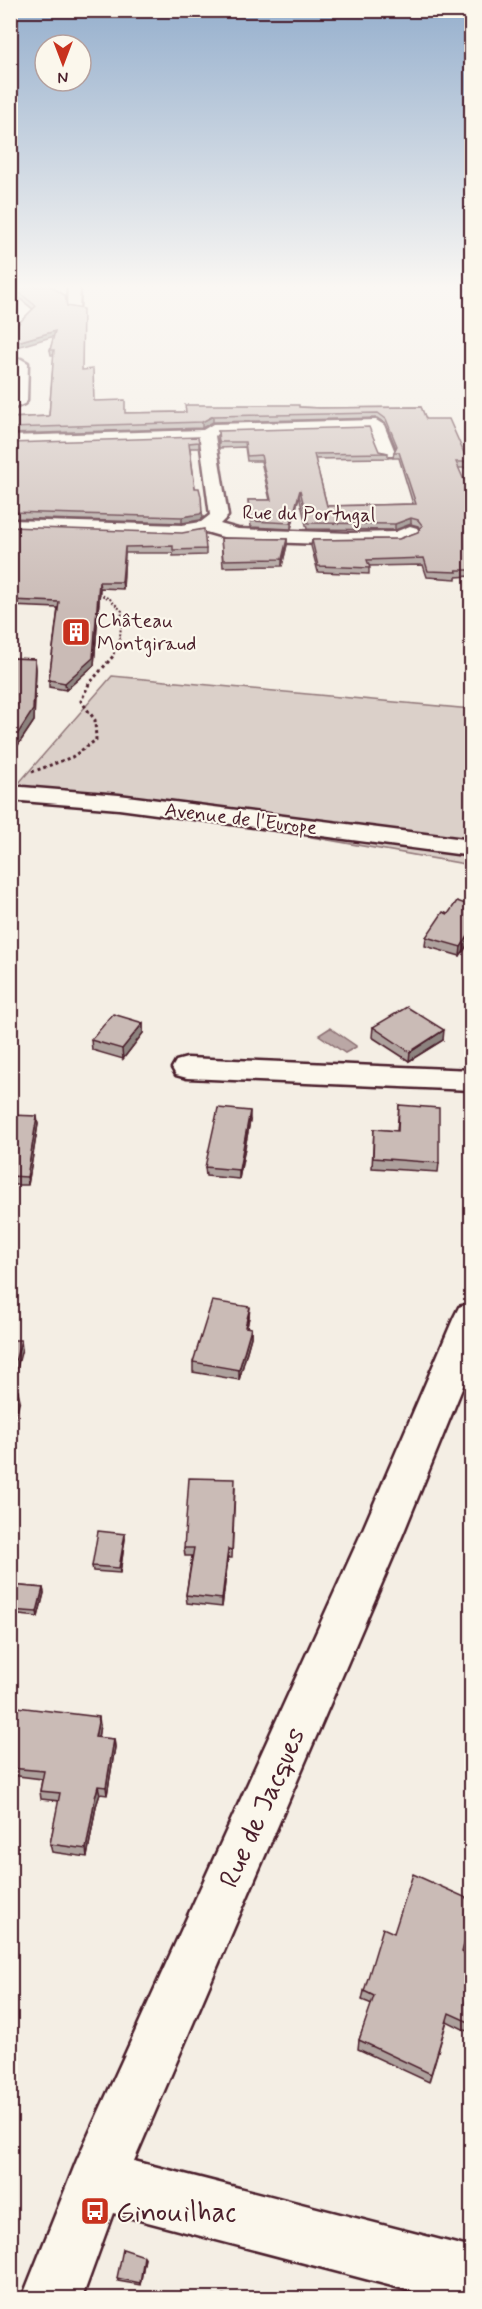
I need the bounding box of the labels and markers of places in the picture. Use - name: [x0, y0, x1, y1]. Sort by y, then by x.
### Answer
- place label: Château Montgiraud: [97, 608, 196, 658]
- building icon: Château Montgiraud: [60, 616, 92, 648]
- bus stop icon: Ginouilhac: [79, 2195, 111, 2227]
- place label: Ginouilhac: [116, 2195, 236, 2232]

